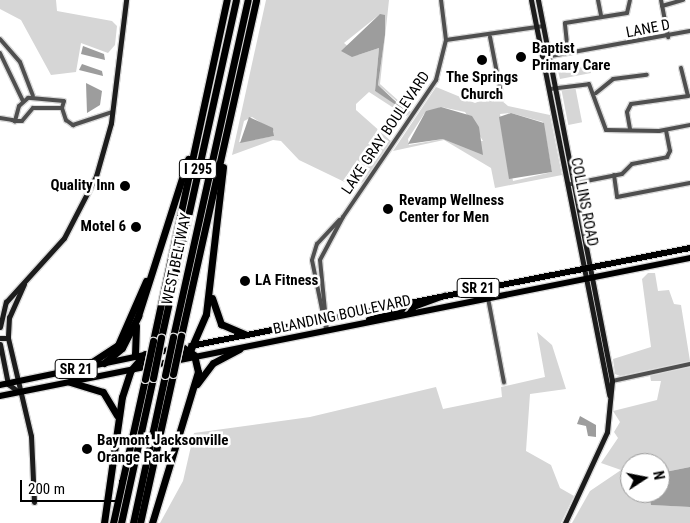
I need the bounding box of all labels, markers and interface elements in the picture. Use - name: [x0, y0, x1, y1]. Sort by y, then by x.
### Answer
- street label: LANE D: [624, 16, 672, 42]
- place label: Baptist Primary Care: [532, 39, 610, 74]
- marker: Baptist Primary Care: [514, 50, 528, 64]
- marker: The Springs Church: [476, 54, 488, 66]
- street label: LAKE GRAY BOULEVARD: [338, 68, 434, 198]
- place label: The Springs Church: [446, 68, 518, 103]
- street label: COLLINS ROAD: [567, 156, 601, 248]
- road number: I 295: [178, 157, 218, 180]
- place label: Quality Inn: [50, 177, 115, 195]
- marker: Quality Inn: [119, 180, 131, 192]
- place label: Revamp Wellness Center for Men: [399, 191, 504, 226]
- marker: Revamp Wellness Center for Men: [381, 202, 395, 216]
- street label: WEST BELTWAY: [158, 211, 196, 307]
- place label: Motel 6: [81, 218, 126, 236]
- marker: Motel 6: [130, 221, 142, 233]
- place label: LA Fitness: [255, 272, 318, 290]
- marker: LA Fitness: [239, 275, 251, 287]
- road number: SR 21: [456, 276, 500, 300]
- street label: BLANDING BOULEVARD: [271, 292, 413, 338]
- road number: SR 21: [54, 358, 98, 380]
- place label: Baymont Jacksonville Orange Park: [97, 431, 228, 466]
- marker: Baymont Jacksonville Orange Park: [81, 443, 93, 455]
- north arrow: [620, 453, 670, 503]
- scale bar: [22, 470, 124, 502]
- text: N: [650, 470, 667, 481]
- text: 200 m: [28, 480, 65, 498]

